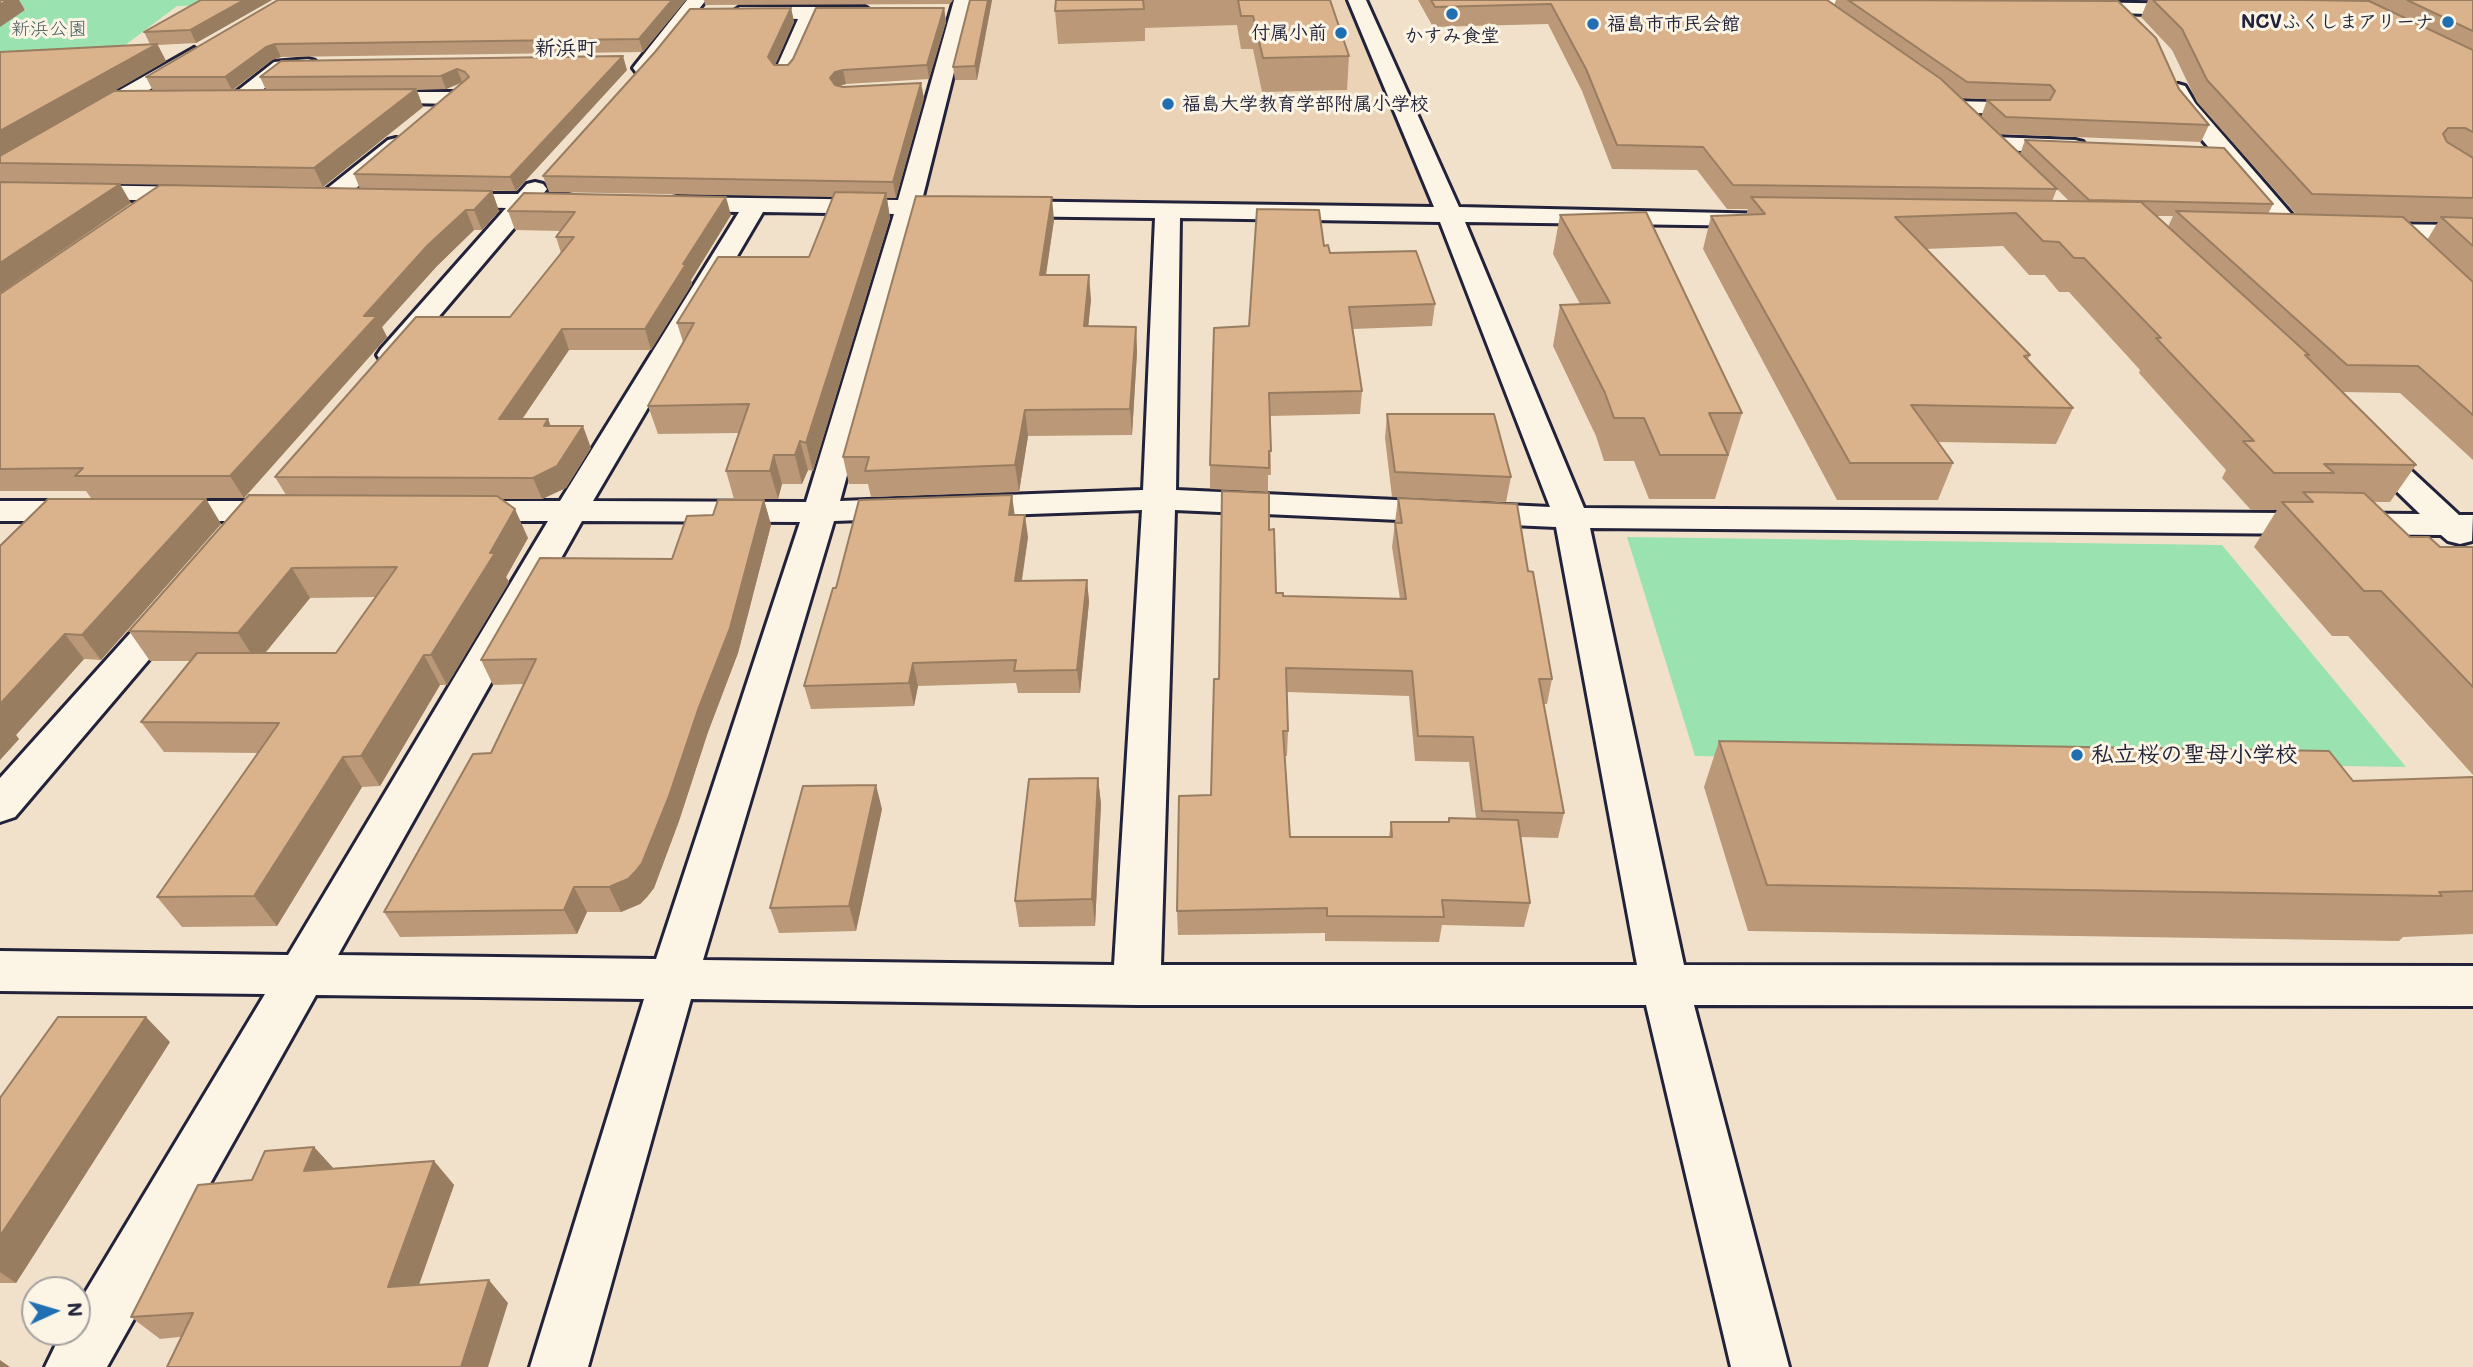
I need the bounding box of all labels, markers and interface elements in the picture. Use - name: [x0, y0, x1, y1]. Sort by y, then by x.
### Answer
- marker: かすみ食堂: [1444, 6, 1460, 22]
- place label: NCVふくしまアリーナ: [2241, 11, 2434, 33]
- place label: 福島市市民会館: [1607, 13, 1740, 35]
- marker: NCVふくしまアリーナ: [2440, 14, 2456, 30]
- marker: 福島市市民会館: [1585, 16, 1601, 32]
- park label: 新浜公園: [11, 18, 87, 40]
- place label: 付属小前: [1251, 22, 1327, 44]
- marker: 付属小前: [1333, 25, 1349, 41]
- place label: かすみ食堂: [1405, 25, 1499, 47]
- district label: 新浜町: [535, 36, 597, 62]
- place label: 福島大学教育学部附属小学校: [1182, 93, 1429, 115]
- marker: 福島大学教育学部附属小学校: [1160, 96, 1176, 112]
- place label: 私立桜の聖母小学校: [2091, 741, 2298, 769]
- marker: 私立桜の聖母小学校: [2069, 747, 2085, 763]
- north arrow: [21, 1276, 91, 1346]
- text: N: [62, 1302, 88, 1318]

